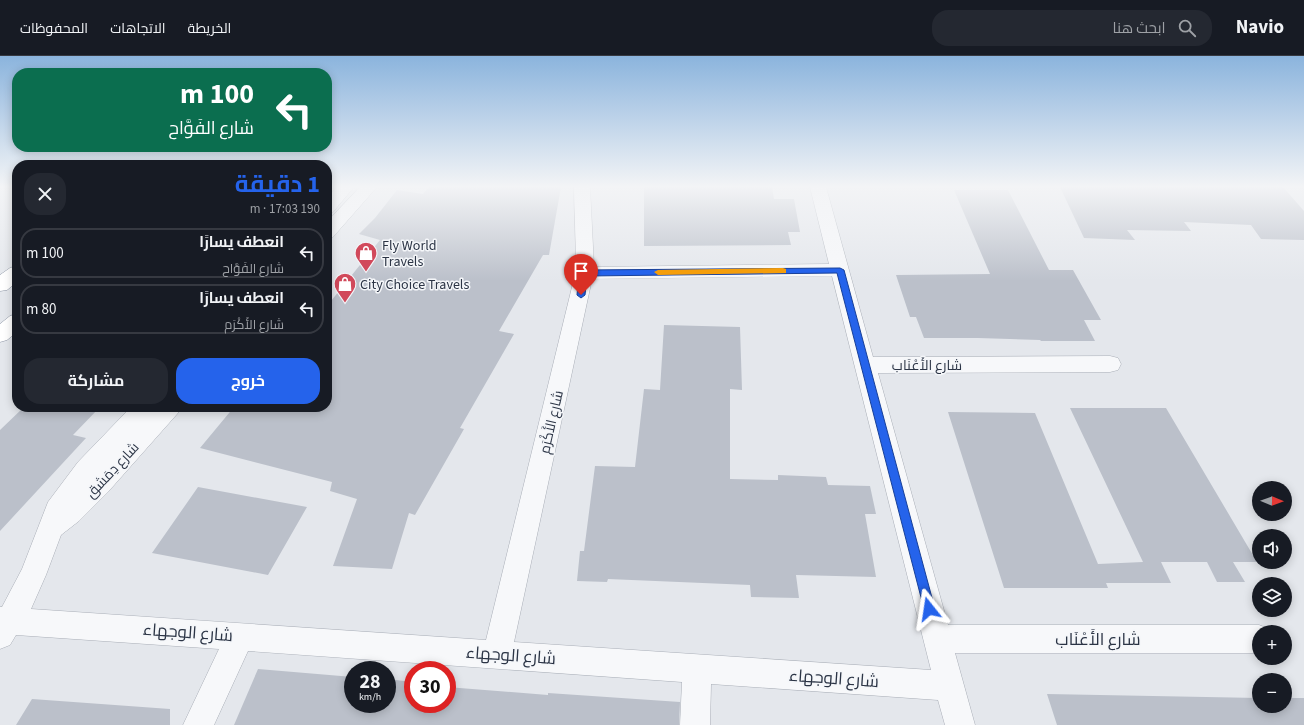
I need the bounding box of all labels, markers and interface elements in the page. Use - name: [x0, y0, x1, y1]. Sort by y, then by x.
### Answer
- search box: [932, 10, 1212, 46]
- text: Navio: [1236, 14, 1284, 41]
- icon: search: [1176, 17, 1198, 39]
- text: ابحث هنا: [1113, 18, 1166, 39]
- text: المحفوظات: [20, 19, 88, 39]
- text: الاتجاهات: [110, 19, 166, 39]
- text: الخريطة: [188, 19, 231, 39]
- text: 100 m: [180, 74, 254, 114]
- icon: left: [268, 84, 320, 136]
- text: شارع الفَوَّاح: [169, 116, 254, 141]
- text: 1 دقيقة: [235, 167, 320, 202]
- button: close: [24, 173, 66, 215]
- text: 190 m · 17:03: [250, 200, 320, 218]
- text: انعطف يسارًا: [199, 232, 284, 253]
- place label: Fly World Travels: [382, 236, 437, 272]
- shop icon: Fly World Travels: [353, 240, 379, 273]
- icon: left: [296, 242, 318, 264]
- text: 100 m: [26, 243, 64, 264]
- pin: [564, 254, 598, 295]
- text: شارع الفَوَّاح: [222, 260, 284, 278]
- icon: arrive: [570, 260, 592, 282]
- shop icon: City Choice Travels: [332, 271, 358, 304]
- place label: City Choice Travels: [360, 275, 469, 295]
- text: انعطف يسارًا: [199, 288, 284, 309]
- icon: left: [296, 298, 318, 320]
- text: 80 m: [26, 299, 56, 320]
- text: شارع الأَكْرَم: [224, 316, 284, 334]
- street label: شارع الأَعْنَاب: [892, 356, 962, 376]
- button: مشاركة: [24, 358, 168, 404]
- button: خروج: [176, 358, 320, 404]
- street label: شارع الأَكْرَم: [535, 389, 569, 456]
- street label: شارع دِمَشق: [81, 438, 144, 503]
- north arrow: [1252, 481, 1292, 521]
- map controls: [1252, 481, 1292, 713]
- button: sound: [1252, 529, 1292, 569]
- button: layers: [1252, 577, 1292, 617]
- position arrow: [908, 588, 950, 630]
- street label: شارع الوجهاء: [142, 618, 234, 648]
- button: +: [1252, 625, 1292, 665]
- street label: شارع الأَعْنَاب: [1055, 628, 1141, 652]
- street label: شارع الوجهاء: [465, 641, 557, 671]
- speed limit sign: 30: [404, 661, 456, 713]
- street label: شارع الوجهاء: [788, 664, 880, 694]
- text: 28: [359, 668, 381, 696]
- button: −: [1252, 673, 1292, 713]
- text: km/h: [359, 690, 381, 704]

